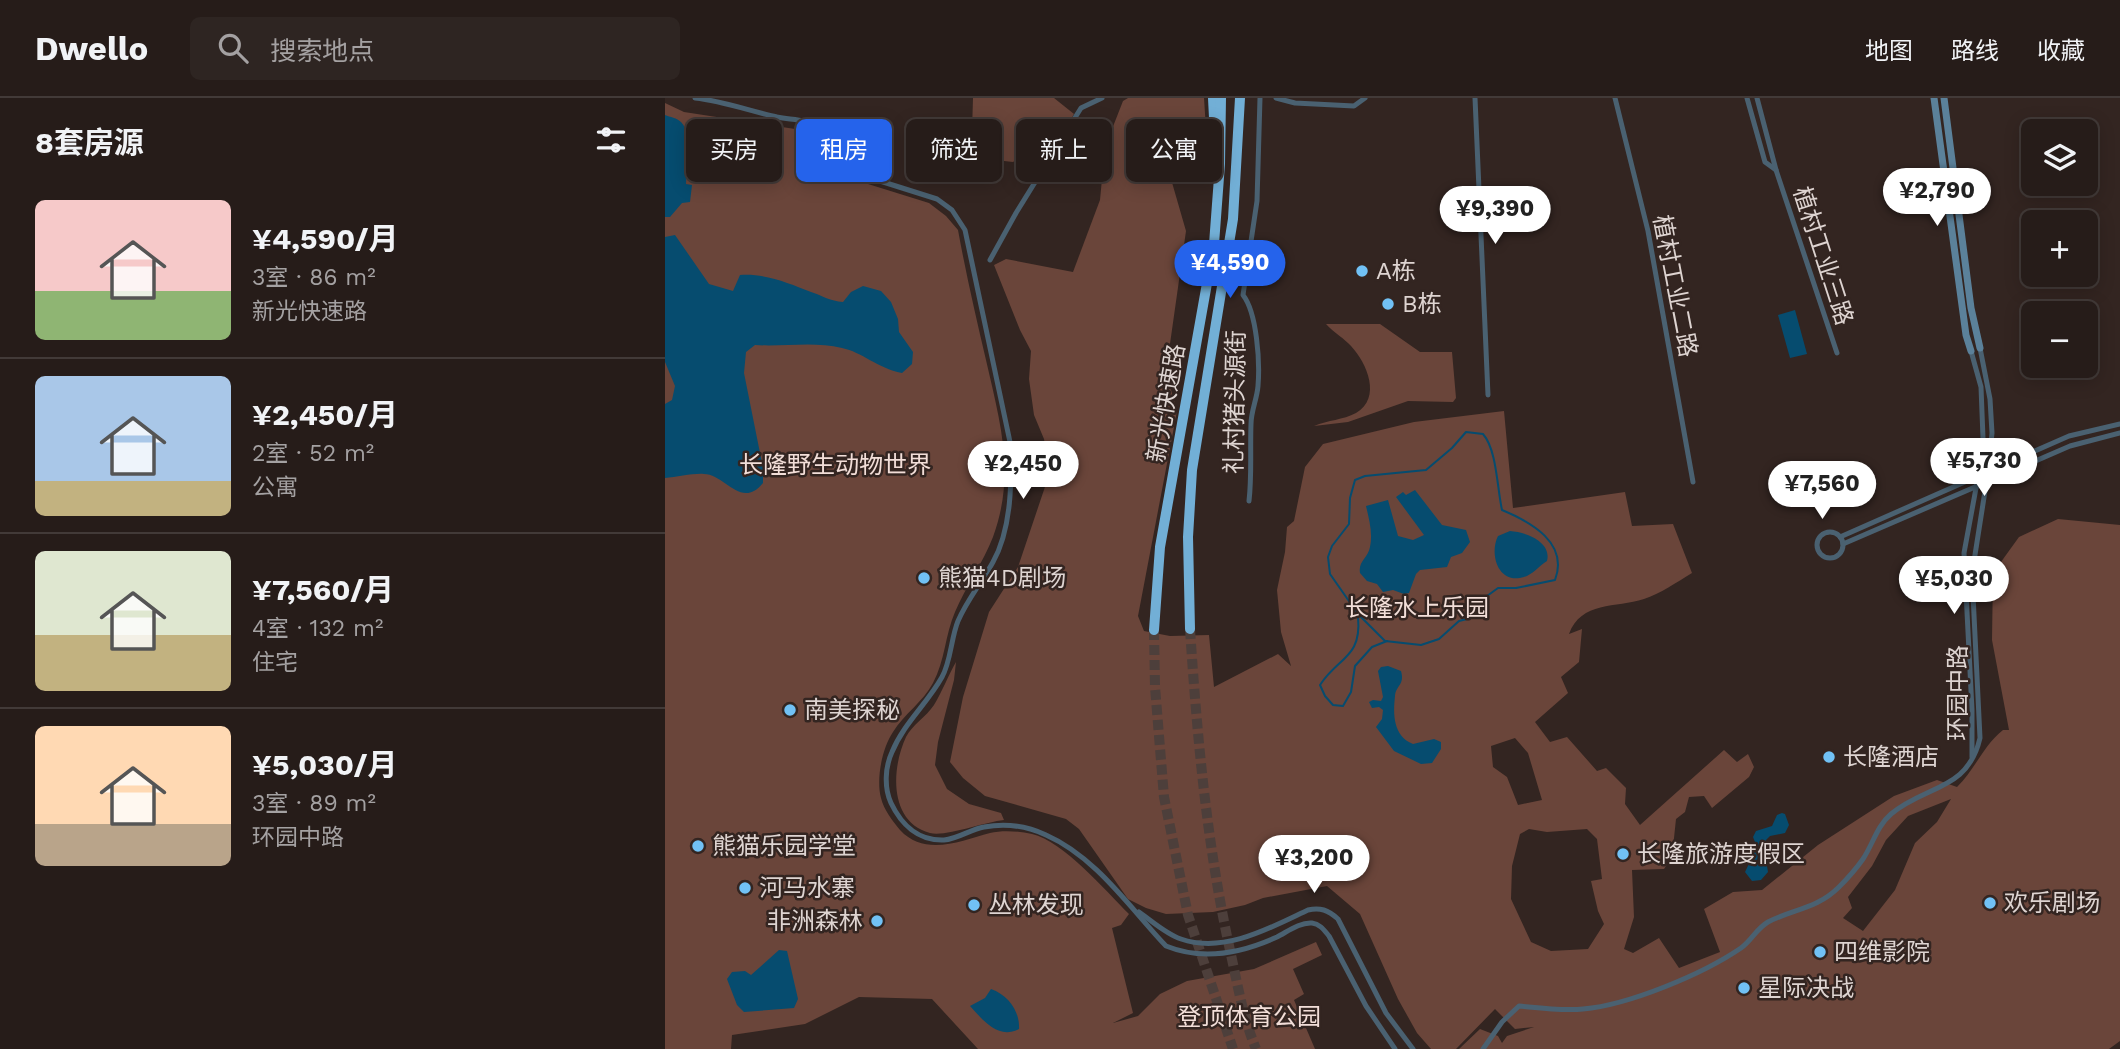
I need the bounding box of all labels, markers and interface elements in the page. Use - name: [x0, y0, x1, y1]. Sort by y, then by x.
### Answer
- search box: [190, 17, 680, 80]
- text: Dwello: [35, 29, 148, 68]
- icon: search: [214, 29, 252, 67]
- text: 搜索地点: [270, 36, 374, 66]
- text: 地图: [1865, 37, 1913, 65]
- text: 路线: [1951, 37, 1999, 65]
- text: 收藏: [2037, 37, 2085, 65]
- chip: 买房: [686, 119, 782, 182]
- chip: 租房: [796, 119, 892, 182]
- chip: 筛选: [906, 119, 1002, 182]
- chip: 新上: [1016, 119, 1112, 182]
- chip: 公寓: [1126, 119, 1222, 182]
- map controls: [2021, 119, 2098, 378]
- button: layers: [2021, 119, 2098, 196]
- icon: filters: [592, 121, 630, 159]
- text: 8套房源: [35, 125, 144, 160]
- pin: ¥2,790: [1880, 169, 1994, 228]
- text: ¥2,790: [1899, 177, 1975, 204]
- street label: 植村工业三路: [1787, 183, 1859, 329]
- pin: ¥9,390: [1438, 186, 1552, 246]
- text: ¥9,390: [1456, 195, 1534, 222]
- button: +: [2021, 210, 2098, 287]
- street label: 植村工业二路: [1648, 213, 1702, 359]
- text: ¥4,590/月: [252, 221, 399, 256]
- icon: home: [91, 228, 175, 312]
- pin: ¥4,590: [1173, 240, 1287, 300]
- text: ¥4,590: [1190, 249, 1270, 276]
- place label: A栋: [1376, 257, 1416, 285]
- marker: A栋: [1354, 263, 1370, 279]
- text: 3室 · 86 m²: [252, 264, 376, 291]
- place label: B栋: [1402, 290, 1442, 318]
- marker: B栋: [1380, 296, 1396, 312]
- text: 新光快速路: [252, 298, 367, 325]
- button: −: [2021, 301, 2098, 378]
- street label: 礼村猪头源街: [1220, 330, 1250, 474]
- street label: 新光快速路: [1142, 341, 1190, 465]
- text: ¥2,450/月: [252, 397, 398, 432]
- icon: home: [91, 404, 175, 488]
- pin: ¥5,730: [1927, 438, 2041, 498]
- text: 2室 · 52 m²: [252, 440, 374, 467]
- pin: ¥2,450: [966, 442, 1080, 501]
- text: ¥5,730: [1946, 447, 2022, 474]
- text: ¥2,450: [984, 450, 1062, 477]
- park label: 长隆野生动物世界: [739, 451, 931, 479]
- pin: ¥7,560: [1765, 462, 1879, 521]
- text: ¥7,560: [1784, 470, 1860, 497]
- text: 公寓: [252, 474, 298, 501]
- pin: ¥5,030: [1897, 556, 2011, 616]
- place label: 熊猫4D剧场: [938, 564, 1066, 592]
- text: ¥5,030: [1915, 565, 1993, 592]
- marker: 熊猫4D剧场: [916, 570, 932, 586]
- text: ¥7,560/月: [252, 572, 394, 607]
- icon: home: [91, 579, 175, 663]
- park label: 长隆水上乐园: [1345, 594, 1489, 622]
- text: 4室 · 132 m²: [252, 615, 383, 642]
- street label: 环园中路: [1944, 645, 1972, 741]
- text: 住宅: [252, 649, 298, 676]
- place label: 南美探秘: [804, 696, 900, 724]
- marker: 南美探秘: [782, 702, 798, 718]
- place label: 长隆酒店: [1843, 743, 1939, 771]
- text: ¥5,030/月: [252, 747, 397, 782]
- marker: 长隆酒店: [1821, 749, 1837, 765]
- icon: home: [91, 754, 175, 838]
- text: 3室 · 89 m²: [252, 790, 376, 817]
- text: 环园中路: [252, 824, 344, 851]
- place label: 熊猫乐园学堂: [712, 832, 856, 860]
- pin: ¥3,200: [1257, 836, 1371, 895]
- marker: 熊猫乐园学堂: [690, 838, 706, 854]
- place label: 长隆旅游度假区: [1637, 840, 1805, 868]
- text: ¥3,200: [1275, 844, 1353, 871]
- marker: 长隆旅游度假区: [1615, 846, 1631, 862]
- place label: 河马水寨: [759, 874, 855, 902]
- marker: 河马水寨: [737, 880, 753, 896]
- place label: 欢乐剧场: [2004, 889, 2100, 917]
- place label: 丛林发现: [988, 891, 1084, 919]
- marker: 欢乐剧场: [1982, 895, 1998, 911]
- marker: 丛林发现: [966, 897, 982, 913]
- place label: 非洲森林: [767, 907, 863, 935]
- marker: 非洲森林: [869, 913, 885, 929]
- place label: 四维影院: [1834, 938, 1930, 966]
- marker: 四维影院: [1812, 944, 1828, 960]
- place label: 星际决战: [1758, 974, 1854, 1002]
- marker: 星际决战: [1736, 980, 1752, 996]
- park label: 登顶体育公园: [1177, 1003, 1321, 1031]

